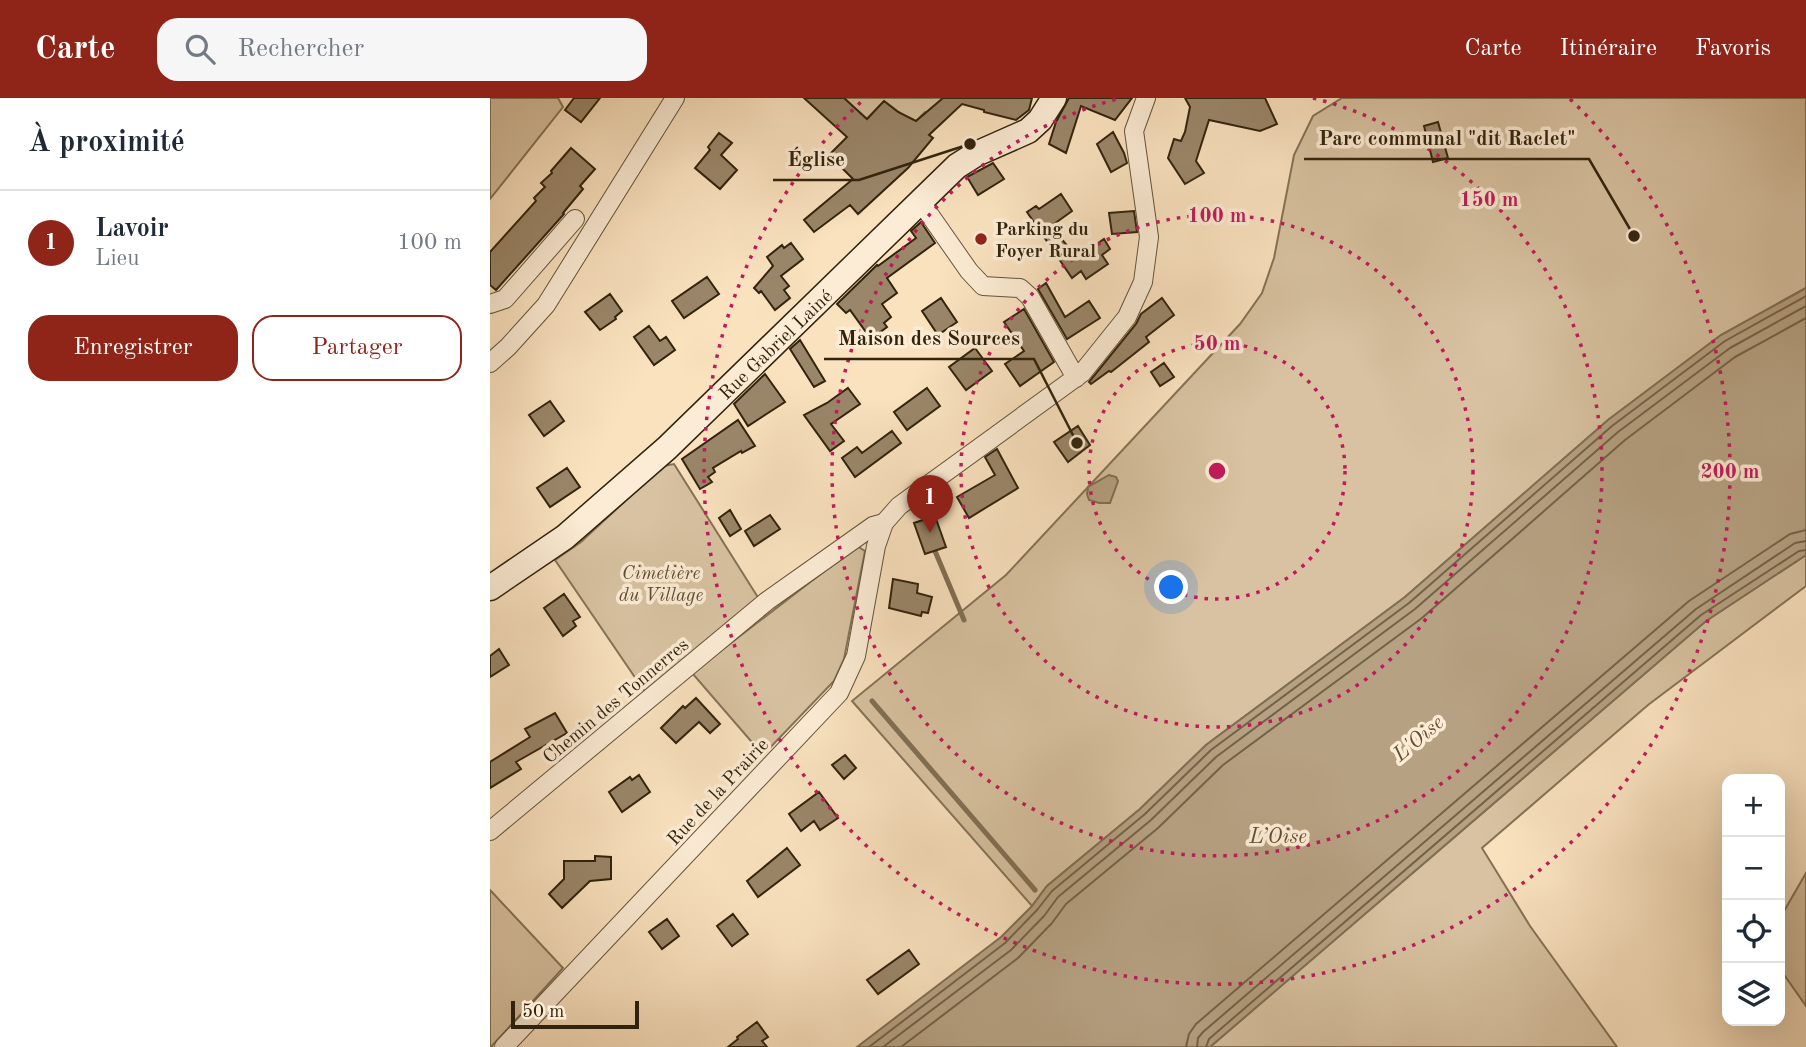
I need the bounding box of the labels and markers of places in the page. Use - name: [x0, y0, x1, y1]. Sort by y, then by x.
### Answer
- callout: Parc communal "dit Raclet": [1304, 117, 1589, 159]
- callout: Église: [773, 138, 859, 180]
- place label: Parking du Foyer Rural: [995, 221, 1096, 262]
- marker: Parking du Foyer Rural: [973, 231, 989, 247]
- callout: Maison des Sources: [824, 317, 1034, 359]
- centre of rings: [1205, 459, 1229, 483]
- pin: 1: [907, 475, 953, 533]

